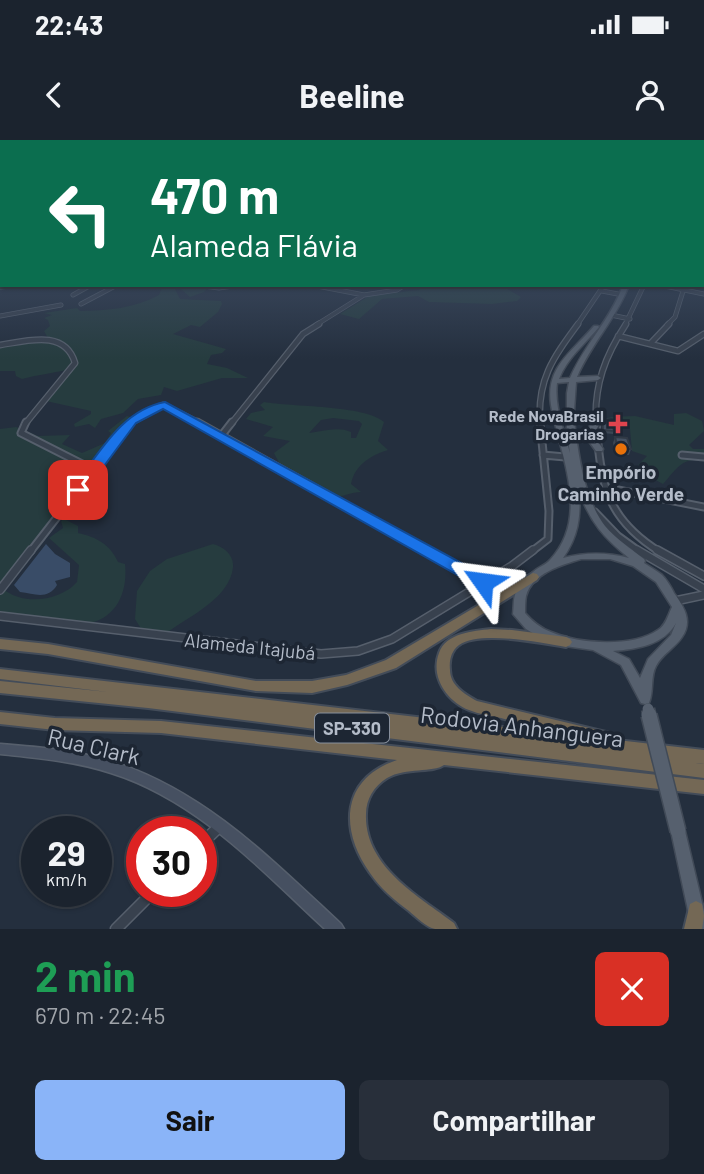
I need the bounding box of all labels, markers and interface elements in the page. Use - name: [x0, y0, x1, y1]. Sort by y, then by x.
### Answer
- text: 22:43: [35, 9, 103, 40]
- icon: back: [35, 76, 73, 114]
- text: Beeline: [299, 76, 405, 114]
- icon: person: [631, 76, 669, 114]
- text: 470 m: [150, 165, 279, 224]
- icon: left: [35, 168, 126, 259]
- text: Alameda Flávia: [150, 225, 358, 263]
- place label: Rede NovaBrasil Drogarias: [489, 406, 604, 443]
- marker: Rede NovaBrasil Drogarias: [610, 416, 626, 432]
- marker: Empório Caminho Verde: [613, 441, 629, 457]
- pin: [48, 460, 108, 520]
- place label: Empório Caminho Verde: [558, 460, 684, 505]
- icon: arrive: [59, 471, 97, 509]
- position arrow: [446, 545, 520, 619]
- street label: Alameda Itajubá: [183, 628, 317, 664]
- street label: Rodovia Anhanguera: [419, 700, 625, 752]
- road number: SP-330: [315, 714, 389, 742]
- street label: Rua Clark: [45, 722, 143, 770]
- speed limit sign: 30: [126, 816, 217, 907]
- text: 29: [47, 831, 86, 873]
- text: km/h: [46, 868, 87, 890]
- text: 2 min: [35, 950, 136, 1000]
- button: close: [595, 952, 669, 1026]
- text: 670 m · 22:45: [35, 1001, 165, 1029]
- button: Sair: [35, 1080, 345, 1160]
- button: Compartilhar: [359, 1080, 669, 1160]

